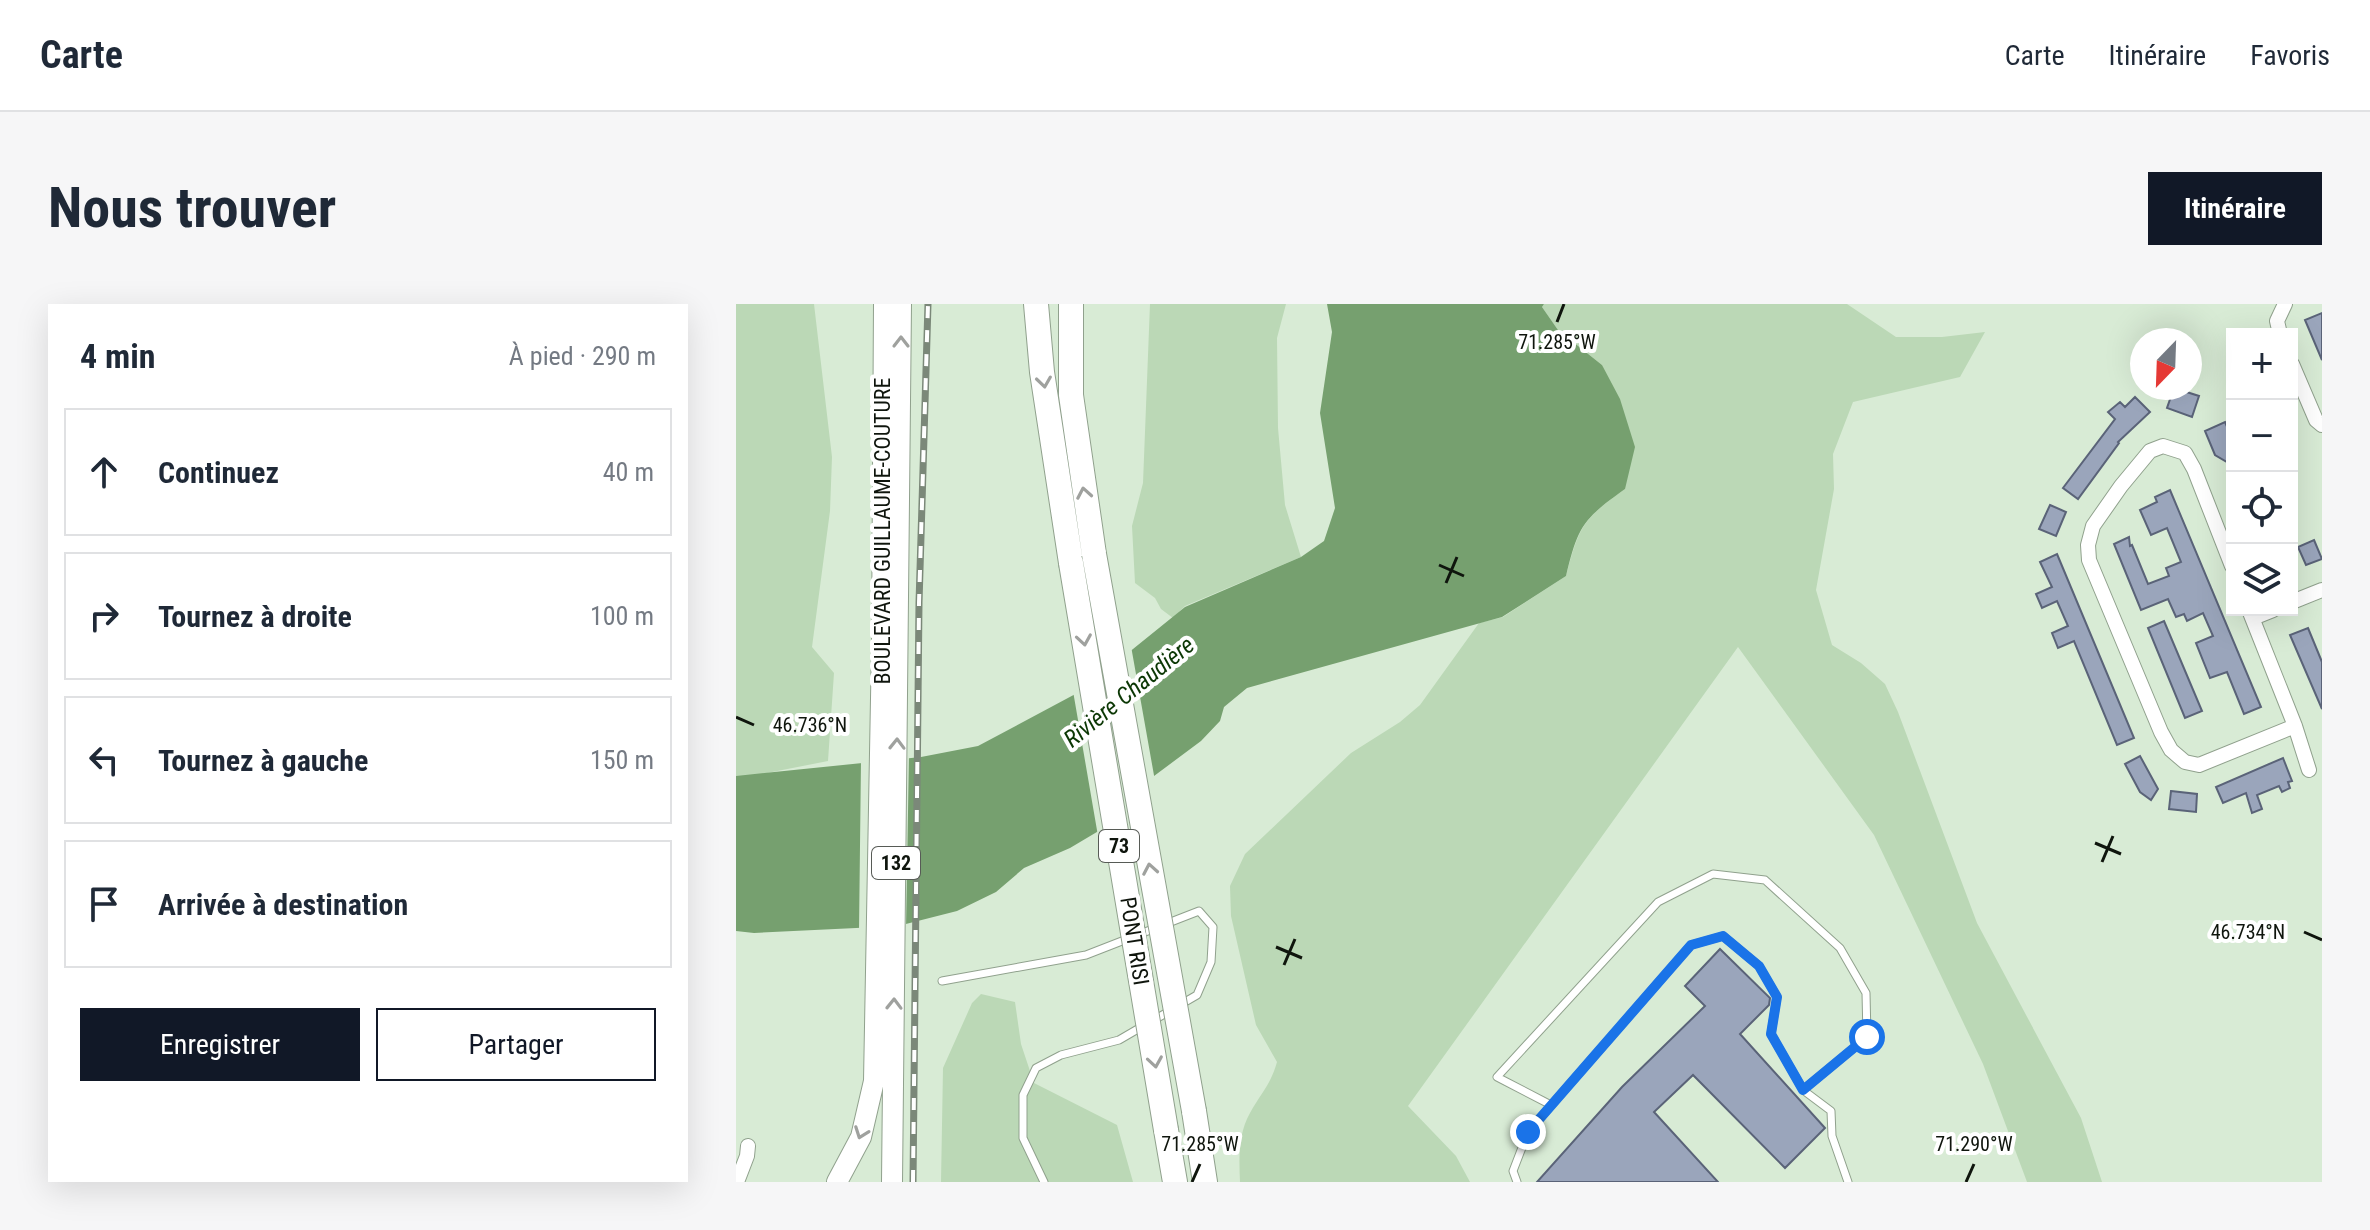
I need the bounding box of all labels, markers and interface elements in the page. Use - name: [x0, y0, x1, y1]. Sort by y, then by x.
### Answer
- text: Carte: [40, 33, 123, 77]
- text: Carte: [2005, 39, 2065, 72]
- text: Itinéraire: [2109, 39, 2206, 72]
- text: Favoris: [2250, 39, 2330, 72]
- button: Itinéraire: [2148, 172, 2322, 245]
- text: Nous trouver: [48, 175, 336, 241]
- north arrow: [2130, 328, 2202, 400]
- map controls: [2226, 328, 2298, 616]
- button: +: [2226, 328, 2298, 400]
- text: 71.285°W: [1518, 330, 1596, 354]
- one-way arrow: [892, 335, 910, 348]
- text: 4 min: [80, 336, 156, 376]
- text: À pied · 290 m: [509, 341, 656, 371]
- one-way arrow: [1035, 375, 1052, 388]
- street label: BOULEVARD GUILLAUME-COUTURE: [870, 378, 895, 684]
- button: −: [2226, 400, 2298, 472]
- icon: ahead: [82, 450, 126, 494]
- text: Continuez: [158, 455, 279, 490]
- text: 40 m: [603, 457, 654, 487]
- button: locate: [2226, 472, 2298, 544]
- one-way arrow: [1076, 486, 1093, 499]
- button: layers: [2226, 544, 2298, 616]
- icon: right: [82, 594, 126, 638]
- text: Tournez à droite: [158, 599, 352, 634]
- text: 100 m: [590, 601, 654, 631]
- water label: Rivière Chaudière: [1058, 631, 1200, 753]
- one-way arrow: [1075, 633, 1092, 647]
- text: 46.736°N: [773, 713, 847, 737]
- one-way arrow: [888, 737, 906, 750]
- icon: left: [82, 738, 126, 782]
- text: Tournez à gauche: [158, 743, 368, 778]
- text: 150 m: [590, 745, 654, 775]
- road number: 73: [1099, 830, 1139, 862]
- road number: 132: [872, 847, 920, 879]
- one-way arrow: [1143, 862, 1160, 876]
- icon: arrive: [82, 882, 126, 926]
- text: Arrivée à destination: [158, 887, 408, 922]
- street label: PONT RISI: [1115, 895, 1154, 987]
- text: 46.734°N: [2211, 920, 2285, 944]
- one-way arrow: [885, 997, 903, 1010]
- button: Enregistrer: [80, 1008, 360, 1081]
- button: Partager: [376, 1008, 656, 1081]
- route start: [1849, 1019, 1885, 1055]
- one-way arrow: [1145, 1055, 1162, 1069]
- route end: [1510, 1114, 1546, 1150]
- one-way arrow: [854, 1125, 871, 1139]
- text: 71.285°W: [1161, 1132, 1239, 1156]
- text: 71.290°W: [1935, 1132, 2013, 1156]

